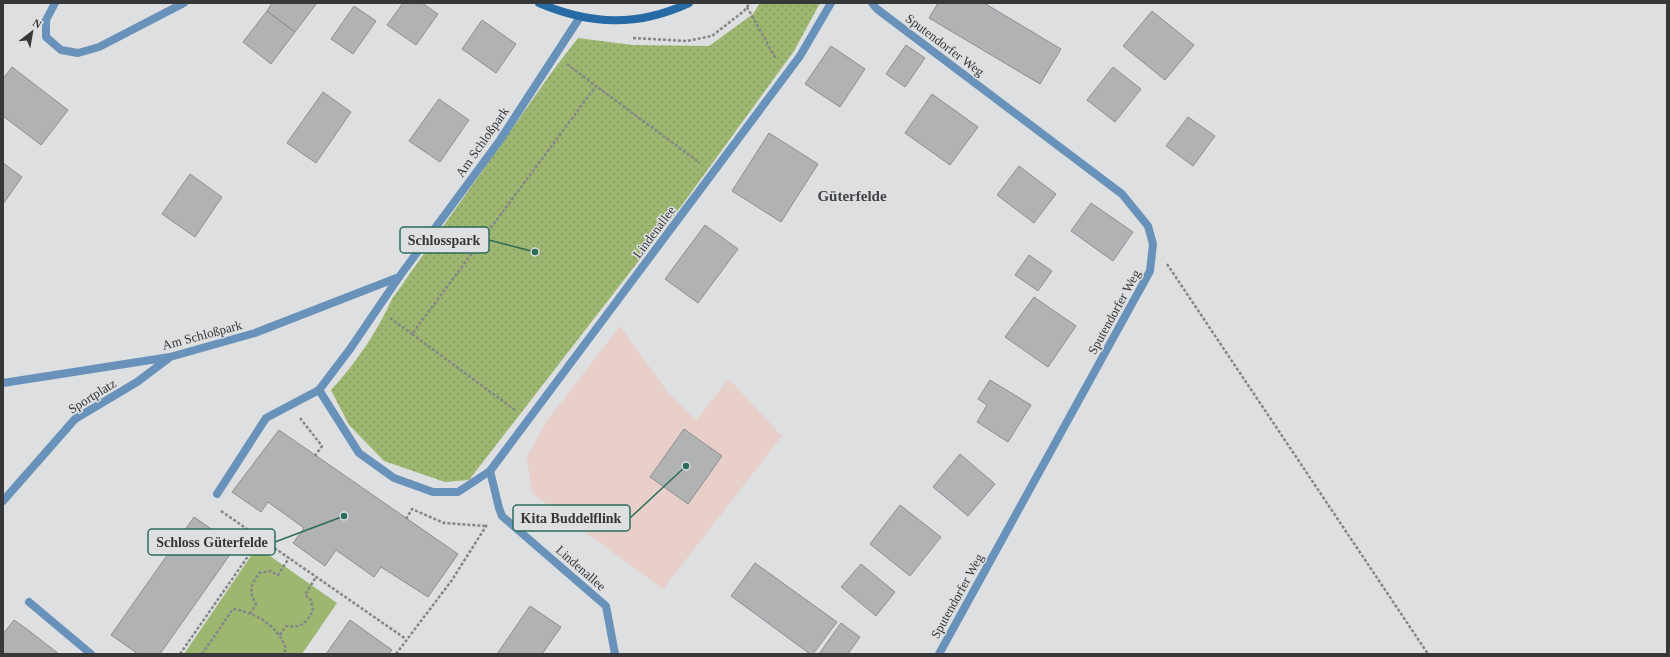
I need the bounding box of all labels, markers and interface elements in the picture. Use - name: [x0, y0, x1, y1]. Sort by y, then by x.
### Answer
- street label: Sputendorfer Weg: [903, 11, 988, 80]
- north arrow: [12, 12, 52, 52]
- text: N: [31, 16, 44, 31]
- street label: Am Schloßpark: [452, 104, 512, 180]
- district label: Güterfelde: [817, 188, 887, 204]
- street label: Lindenallee: [630, 203, 679, 261]
- callout: Schlosspark: [400, 227, 489, 253]
- text: Schlosspark: [408, 233, 480, 248]
- street label: Sputendorfer Weg: [1085, 267, 1144, 357]
- street label: Am Schloßpark: [160, 317, 244, 353]
- street label: Sportplatz: [65, 375, 119, 417]
- callout: Kita Buddelflink: [513, 505, 630, 531]
- text: Kita Buddelflink: [521, 511, 622, 526]
- callout: Schloss Güterfelde: [148, 529, 275, 555]
- text: Schloss Güterfelde: [156, 535, 268, 550]
- street label: Lindenallee: [553, 542, 609, 594]
- street label: Sputendorfer Weg: [928, 551, 987, 641]

